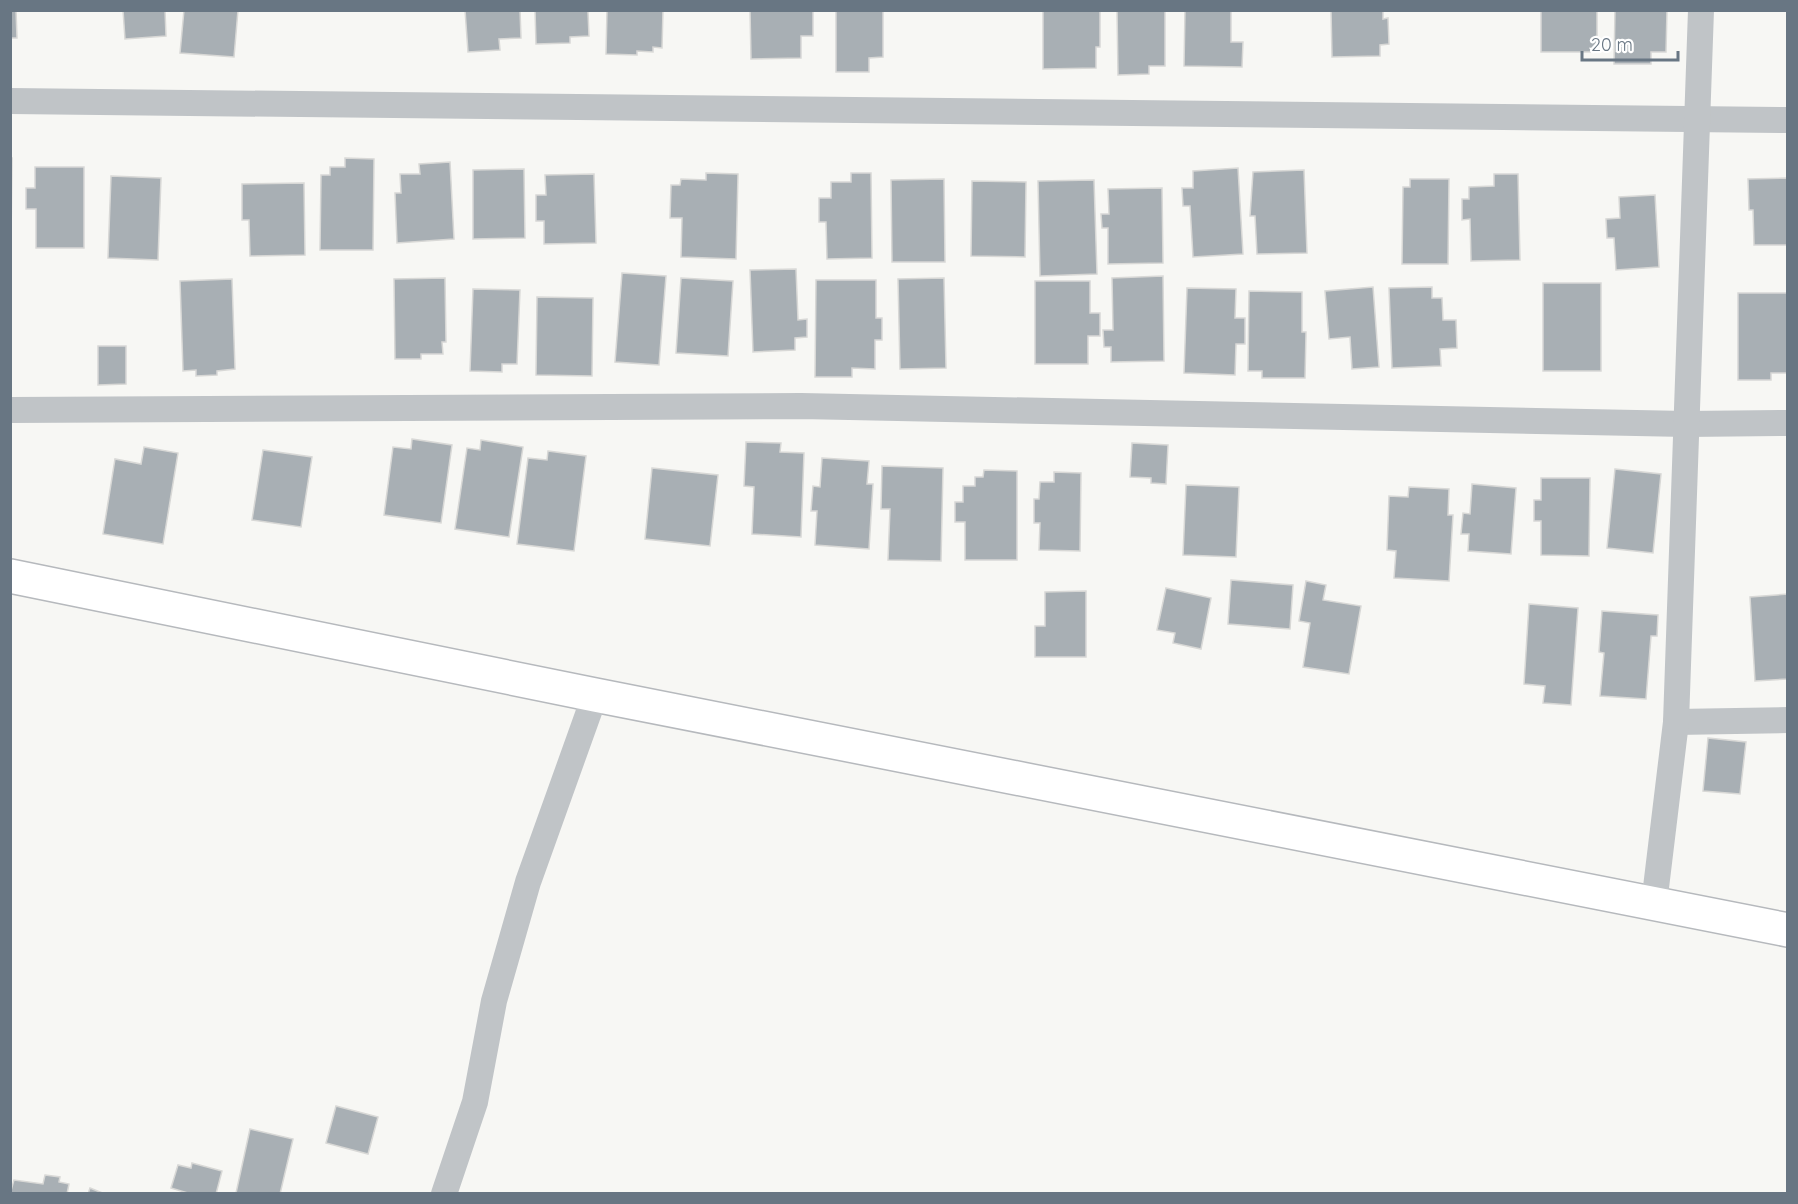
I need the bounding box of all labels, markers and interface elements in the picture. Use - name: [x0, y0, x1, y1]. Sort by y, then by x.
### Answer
- scale bar: [1582, 24, 1678, 62]
- text: 20 m: [1591, 33, 1633, 56]

